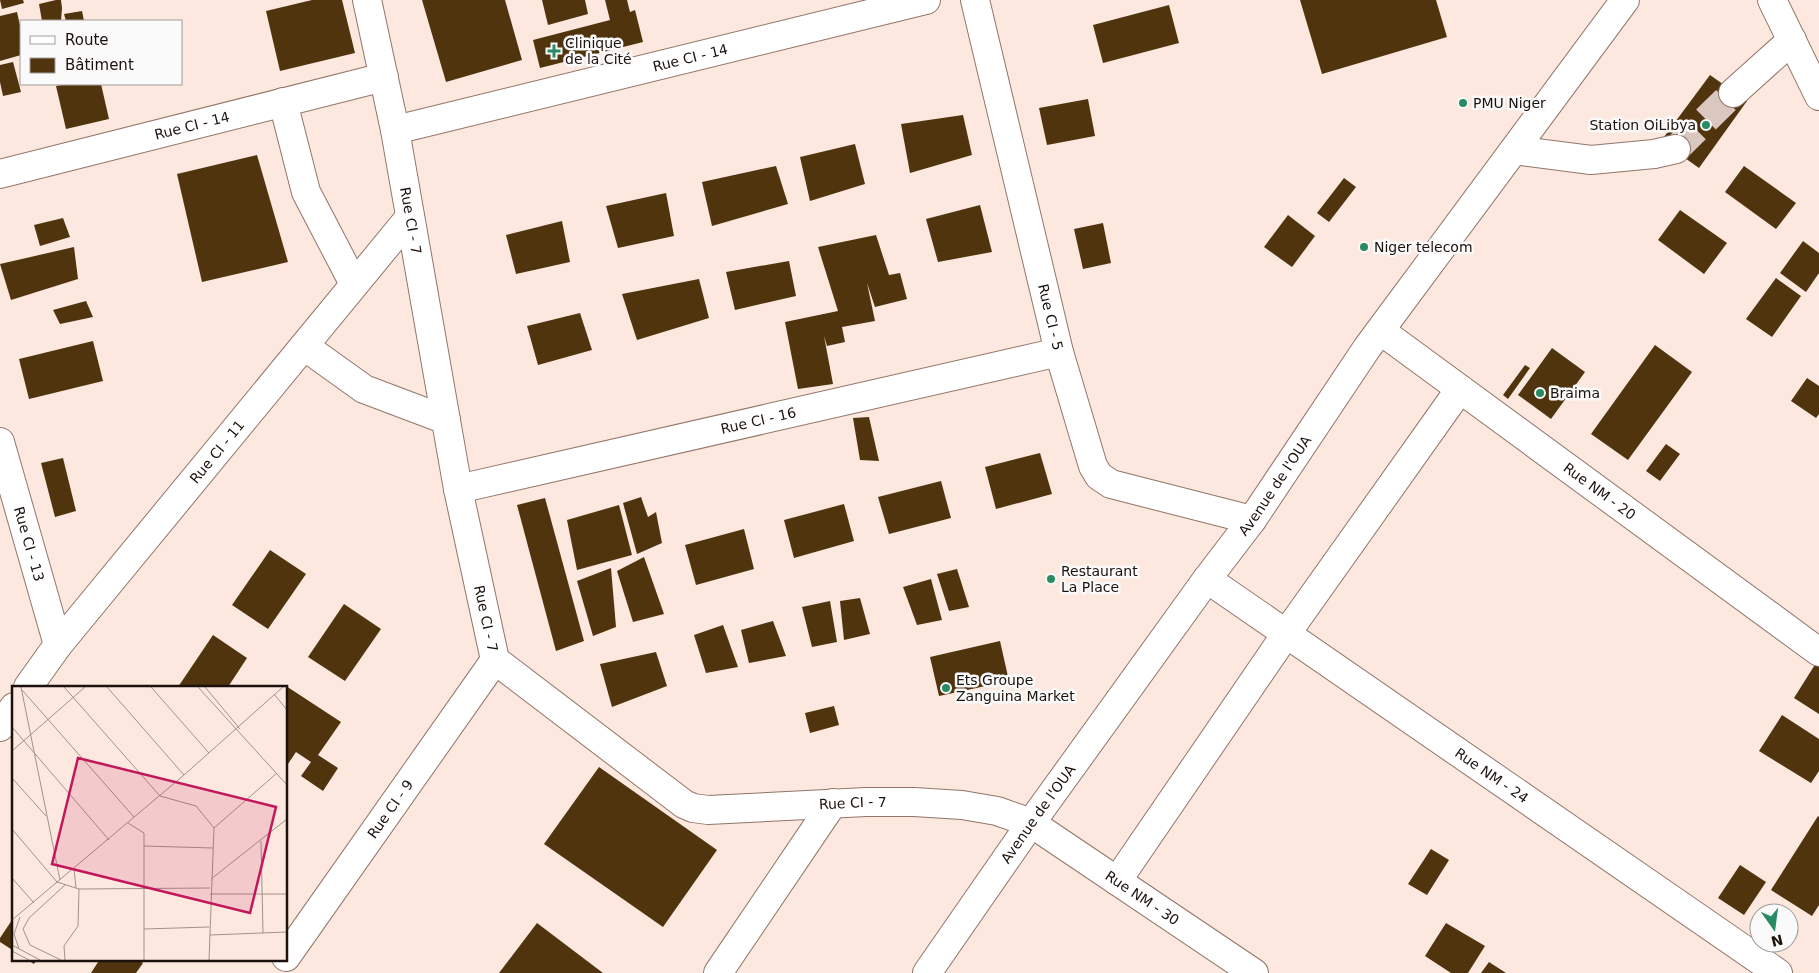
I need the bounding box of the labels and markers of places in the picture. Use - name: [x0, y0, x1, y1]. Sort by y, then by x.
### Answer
- place label: Clinique de la Cité: [565, 35, 632, 67]
- marker: Clinique de la Cité: [547, 44, 561, 58]
- place label: PMU Niger: [1473, 95, 1546, 111]
- marker: PMU Niger: [1457, 97, 1469, 109]
- place label: Station OiLibya: [1589, 117, 1696, 133]
- marker: Station OiLibya: [1700, 119, 1712, 131]
- place label: Niger telecom: [1374, 239, 1473, 255]
- marker: Niger telecom: [1358, 241, 1370, 253]
- place label: Braima: [1550, 385, 1600, 401]
- marker: Braima: [1534, 387, 1546, 399]
- place label: Restaurant La Place: [1061, 563, 1138, 595]
- marker: Restaurant La Place: [1045, 573, 1057, 585]
- place label: Ets Groupe Zanguina Market: [956, 672, 1075, 704]
- marker: Ets Groupe Zanguina Market: [940, 682, 952, 694]

